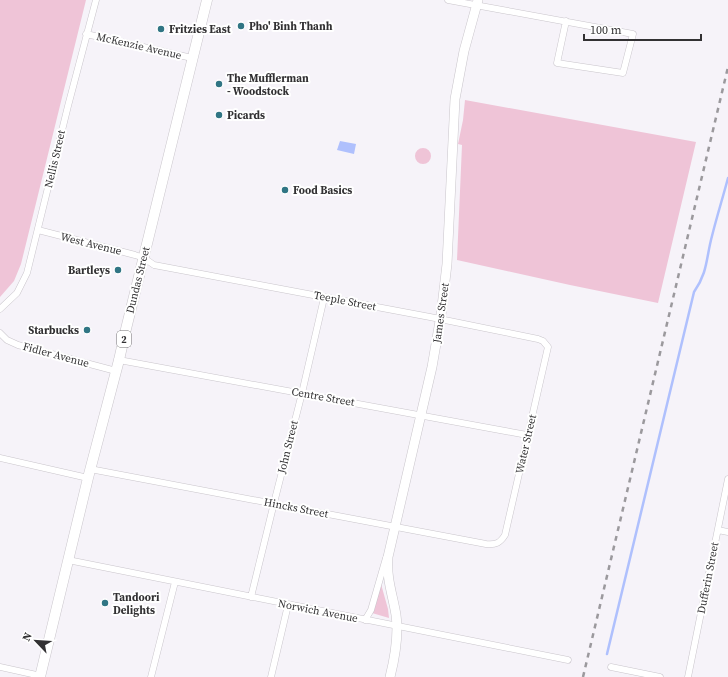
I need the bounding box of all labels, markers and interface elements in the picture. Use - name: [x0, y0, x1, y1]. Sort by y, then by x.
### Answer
- scale bar: [584, 16, 701, 42]
- place label: Pho' Binh Thanh: [249, 19, 333, 34]
- marker: Pho' Binh Thanh: [236, 21, 246, 31]
- place label: Fritzies East: [169, 22, 232, 37]
- text: 100 m: [590, 22, 622, 38]
- marker: Fritzies East: [156, 24, 166, 34]
- street label: McKenzie Avenue: [95, 29, 183, 63]
- place label: The Mufflerman - Woodstock: [227, 71, 309, 99]
- marker: The Mufflerman - Woodstock: [214, 79, 224, 89]
- place label: Picards: [227, 108, 265, 123]
- marker: Picards: [214, 110, 224, 120]
- street label: Nellis Street: [41, 128, 69, 189]
- place label: Food Basics: [293, 183, 352, 198]
- marker: Food Basics: [280, 185, 290, 195]
- street label: West Avenue: [59, 229, 123, 259]
- street label: Dundas Street: [122, 245, 154, 315]
- place label: Bartleys: [68, 263, 110, 278]
- marker: Bartleys: [113, 265, 123, 275]
- street label: James Street: [429, 282, 453, 345]
- street label: Teeple Street: [313, 288, 378, 314]
- place label: Starbucks: [28, 323, 79, 338]
- marker: Starbucks: [82, 325, 92, 335]
- road number: 2: [117, 331, 131, 347]
- street label: Fidler Avenue: [21, 339, 91, 371]
- street label: Centre Street: [290, 384, 356, 410]
- street label: Water Street: [512, 413, 540, 475]
- street label: John Street: [274, 419, 302, 476]
- street label: Hincks Street: [262, 494, 330, 522]
- street label: Dufferin Street: [694, 541, 722, 615]
- place label: Tandoori Delights: [113, 590, 160, 618]
- street label: Norwich Avenue: [277, 596, 360, 626]
- marker: Tandoori Delights: [100, 598, 110, 608]
- north arrow: [16, 621, 56, 661]
- text: N: [19, 630, 36, 644]

